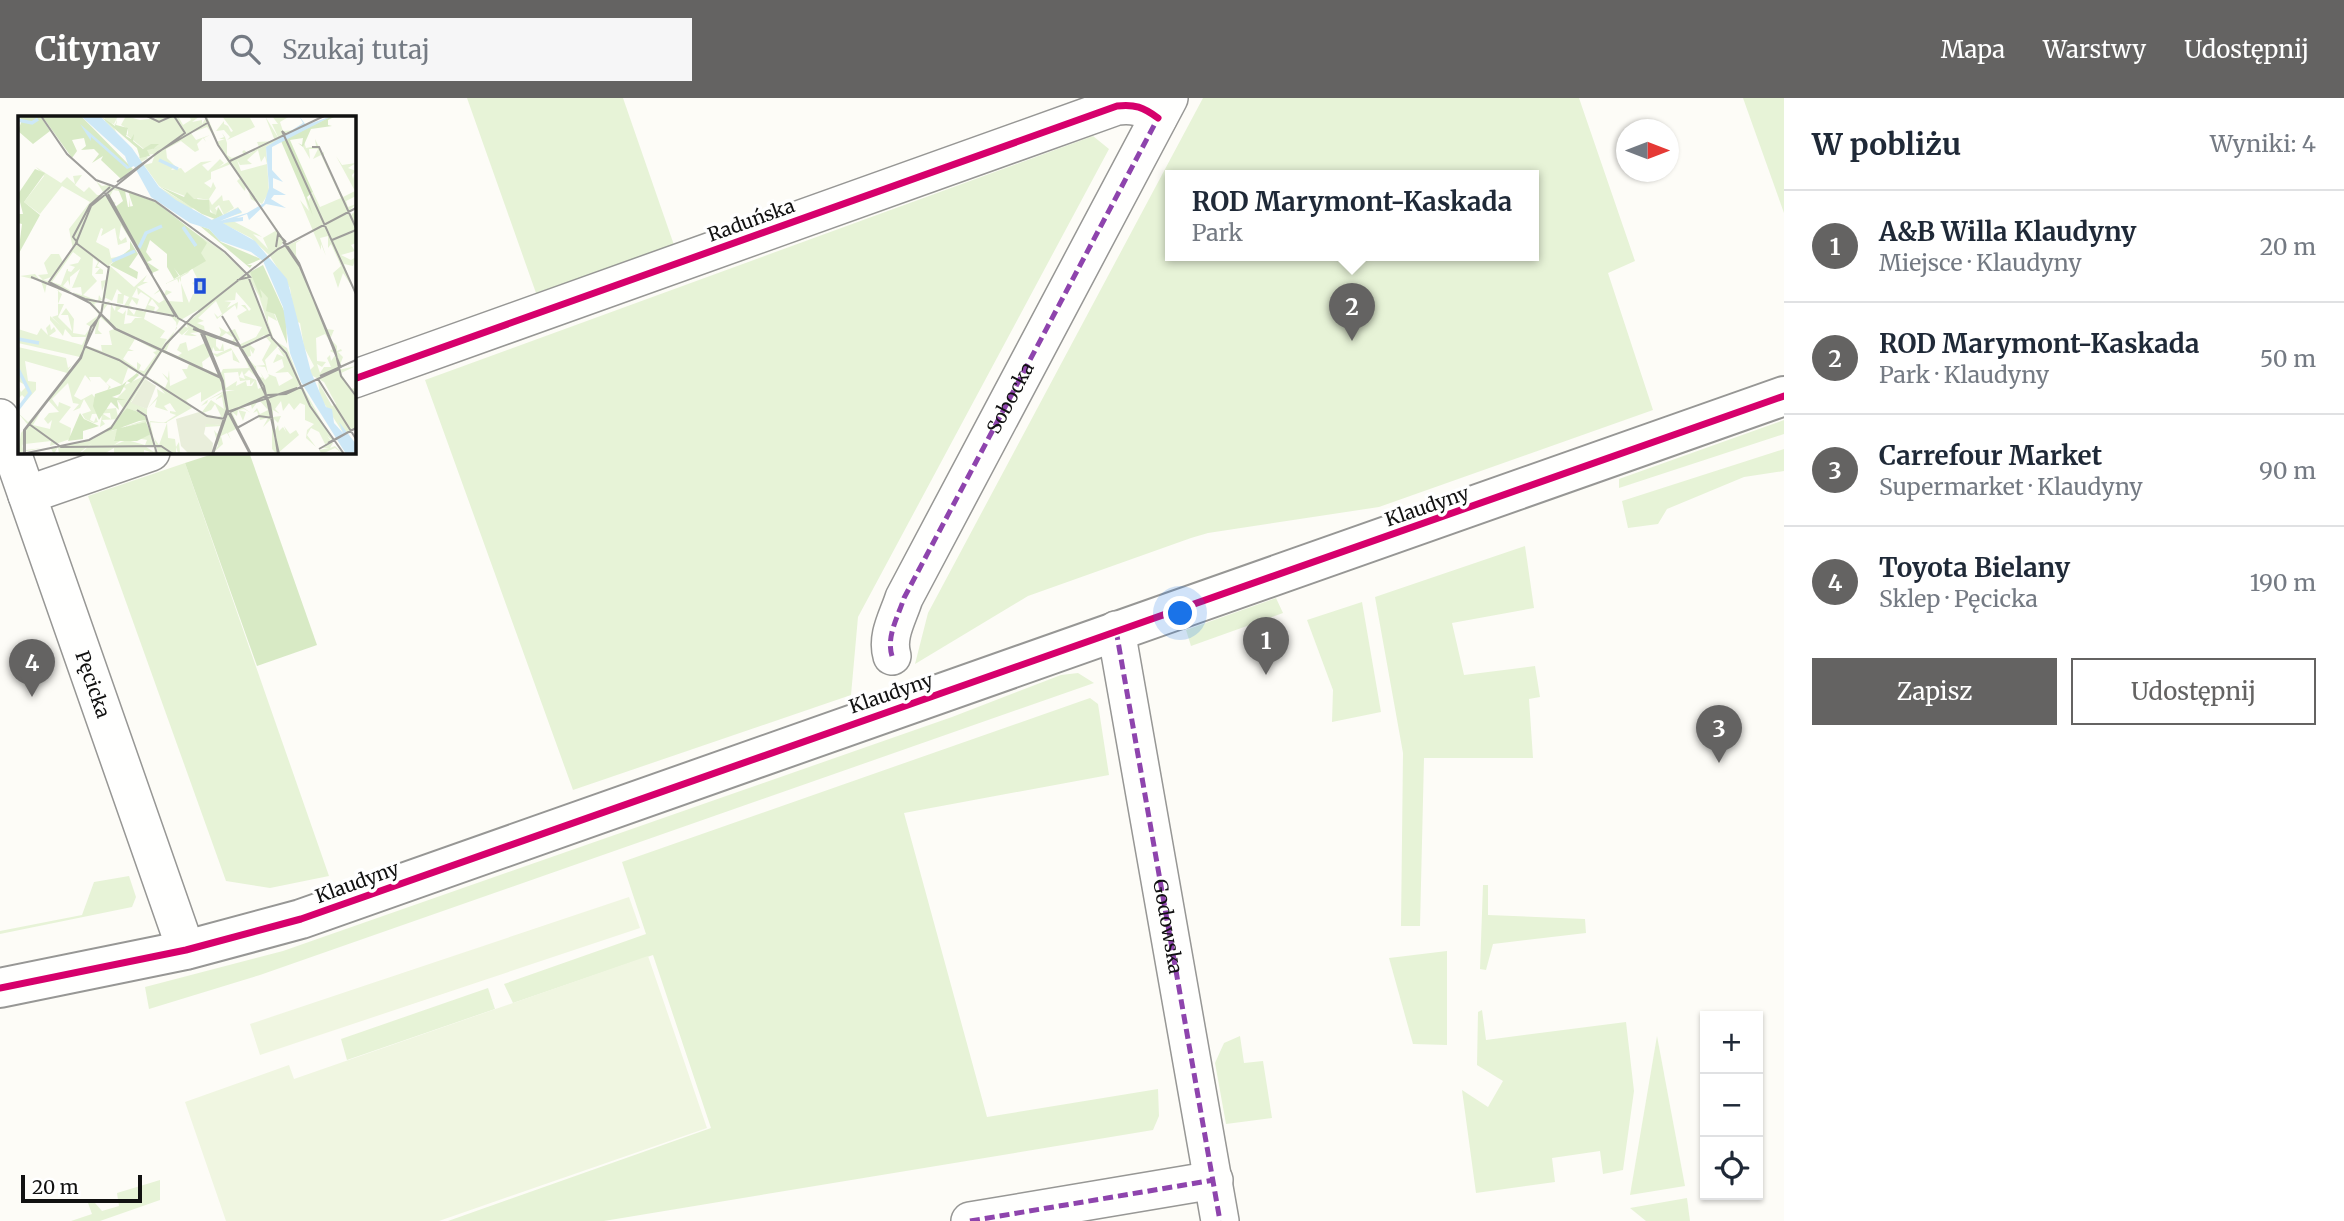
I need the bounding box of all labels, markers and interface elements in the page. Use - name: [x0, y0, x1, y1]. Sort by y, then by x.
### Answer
- search box: [202, 18, 692, 81]
- text: Citynav: [35, 29, 160, 70]
- icon: search: [226, 30, 264, 68]
- text: Szukaj tutaj: [282, 33, 430, 66]
- text: Mapa: [1941, 34, 2005, 65]
- text: Warstwy: [2043, 34, 2146, 65]
- text: Udostępnij: [2184, 34, 2309, 65]
- inset map: [18, 116, 355, 453]
- north arrow: [1616, 119, 1679, 182]
- text: W pobliżu: [1812, 125, 1961, 163]
- text: Wyniki: 4: [2210, 129, 2316, 158]
- popup: [1165, 170, 1539, 261]
- text: ROD Marymont-Kaskada: [1192, 185, 1512, 218]
- street label: Raduńska: [704, 193, 798, 247]
- text: A&B Willa Klaudyny: [1879, 215, 2137, 248]
- text: Park: [1192, 218, 1243, 247]
- text: 1: [1830, 232, 1840, 261]
- text: 20 m: [2260, 232, 2316, 261]
- text: Miejsce · Klaudyny: [1879, 248, 2082, 277]
- pin: 2: [1329, 283, 1375, 341]
- text: ROD Marymont-Kaskada: [1879, 327, 2199, 360]
- text: 2: [1828, 344, 1842, 373]
- text: 50 m: [2260, 344, 2316, 373]
- street label: Sobocka: [981, 358, 1039, 438]
- text: Park · Klaudyny: [1879, 360, 2049, 389]
- text: Carrefour Market: [1879, 439, 2102, 472]
- text: 3: [1828, 456, 1842, 485]
- text: 90 m: [2259, 456, 2316, 485]
- text: Supermarket · Klaudyny: [1879, 472, 2143, 501]
- street label: Klaudyny: [1382, 480, 1472, 532]
- text: Toyota Bielany: [1879, 551, 2070, 584]
- text: 4: [1828, 568, 1842, 597]
- text: 190 m: [2250, 568, 2316, 597]
- text: Sklep · Pęcicka: [1879, 584, 2038, 613]
- your location: [1163, 596, 1197, 630]
- pin: 1: [1243, 617, 1289, 675]
- pin: 4: [9, 639, 55, 697]
- street label: Pęcicka: [70, 647, 116, 721]
- button: Zapisz: [1812, 658, 2057, 725]
- button: Udostępnij: [2071, 658, 2316, 725]
- street label: Klaudyny: [846, 667, 936, 719]
- pin: 3: [1696, 705, 1742, 763]
- street label: Klaudyny: [312, 856, 402, 908]
- street label: Godowska: [1148, 877, 1188, 976]
- map controls: [1700, 1011, 1763, 1200]
- button: +: [1700, 1011, 1763, 1074]
- button: −: [1700, 1074, 1763, 1137]
- button: locate: [1700, 1137, 1763, 1200]
- scale bar: [21, 1172, 142, 1204]
- text: 20 m: [32, 1175, 79, 1199]

